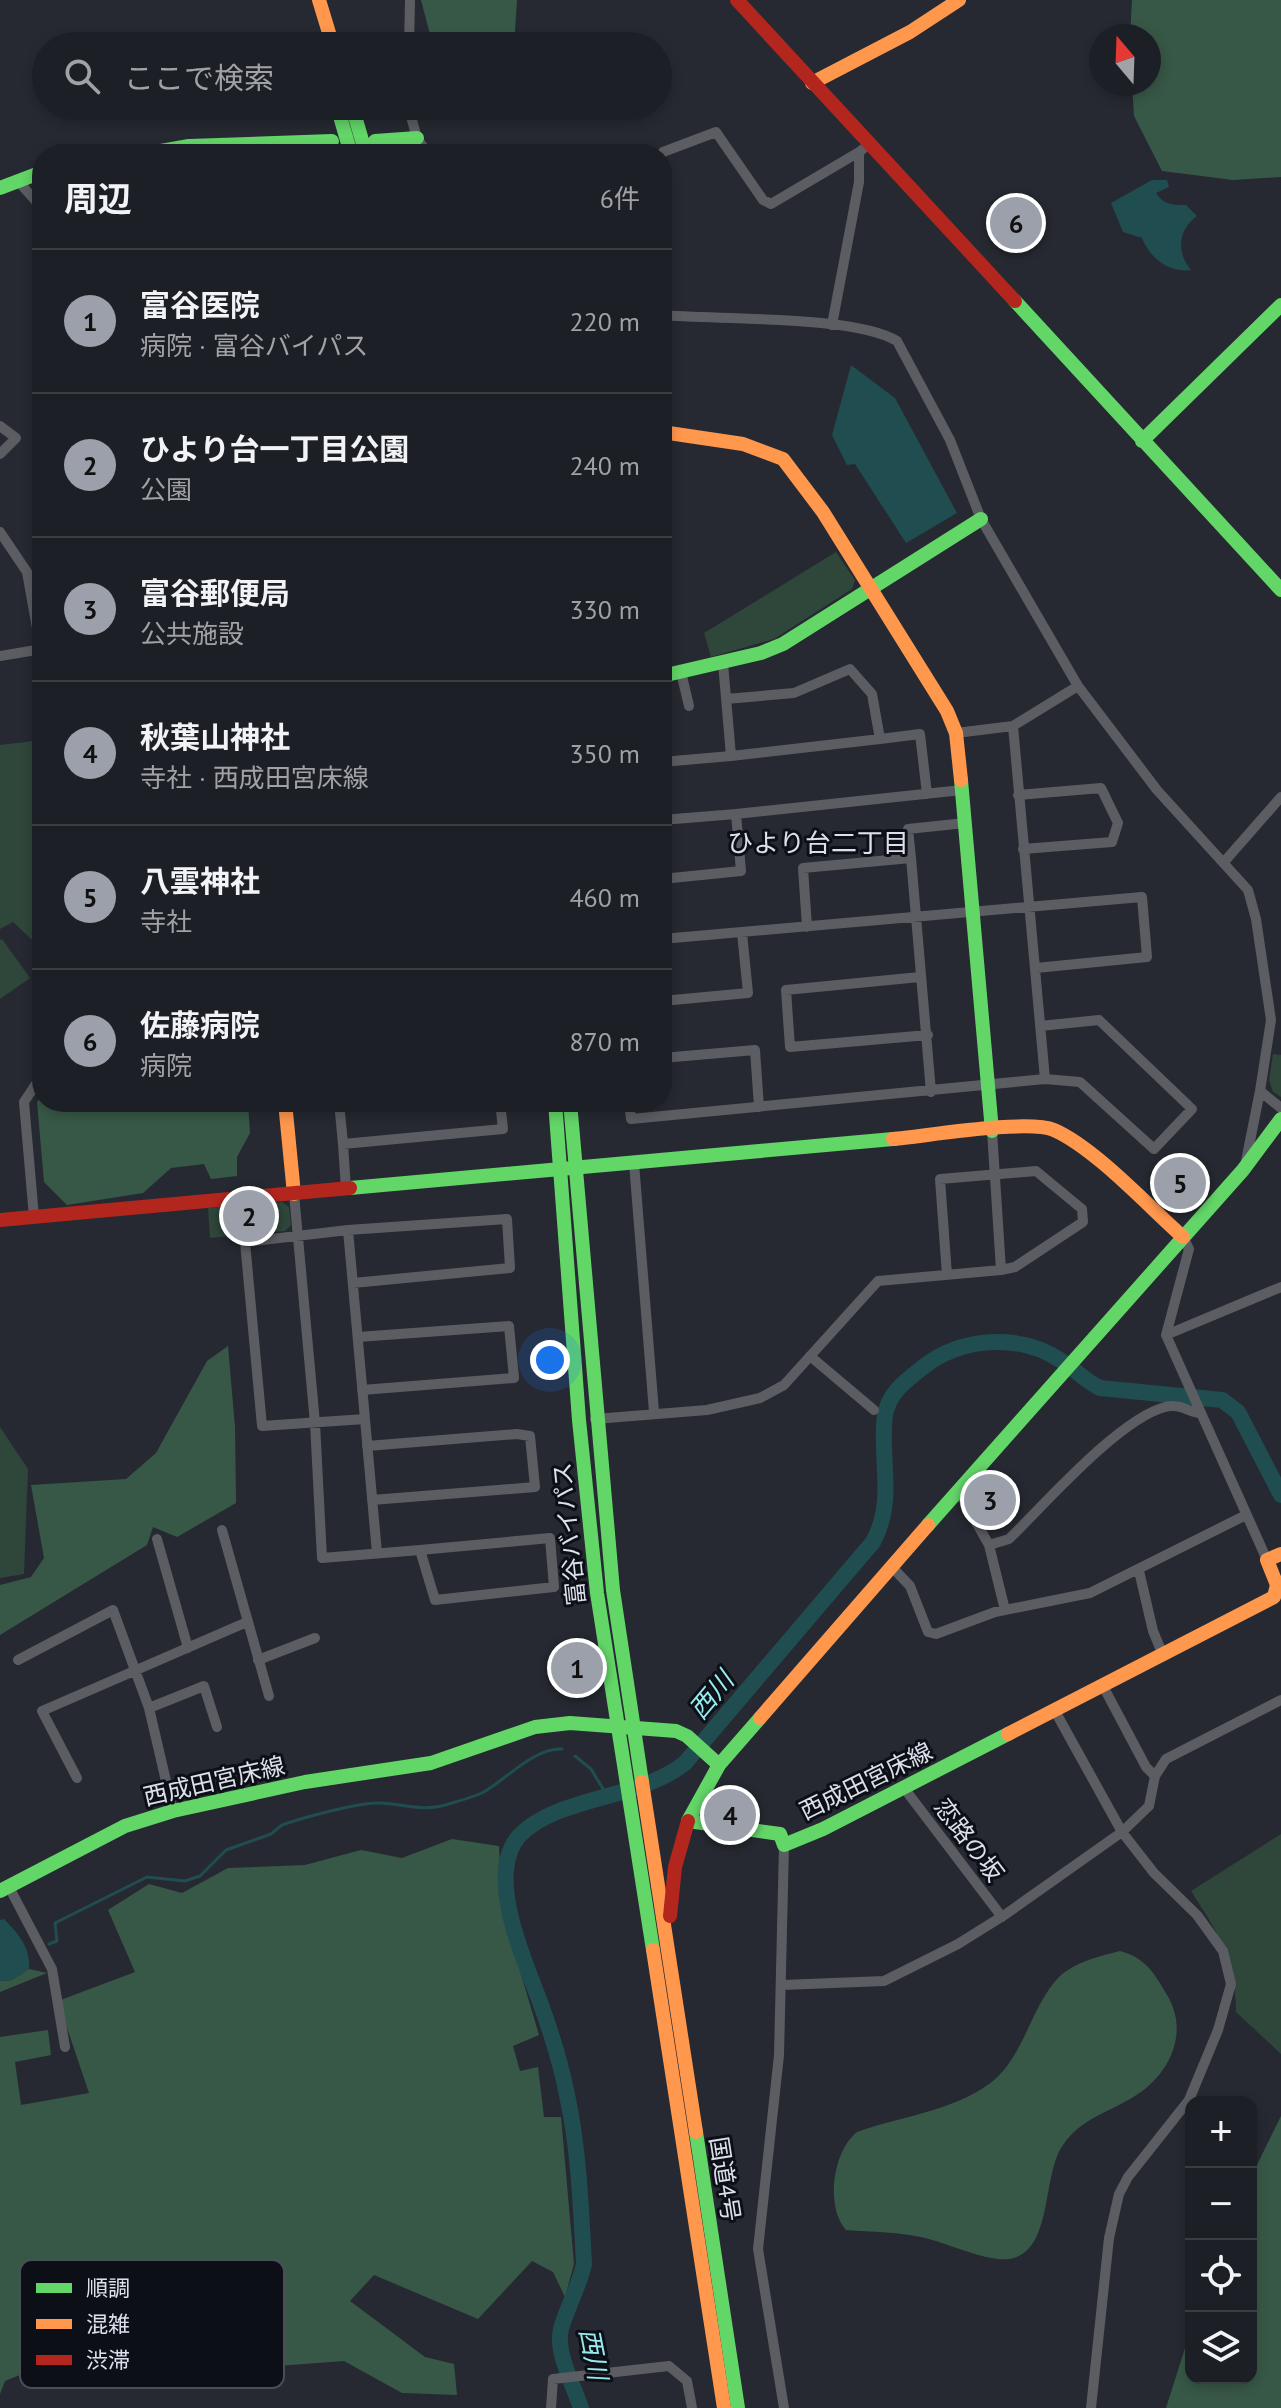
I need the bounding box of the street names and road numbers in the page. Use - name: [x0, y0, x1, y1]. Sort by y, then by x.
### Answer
- street label: 富谷バイパス: [546, 1461, 592, 1607]
- street label: 西成田宮床線: [794, 1736, 938, 1826]
- street label: 西成田宮床線: [140, 1750, 288, 1812]
- street label: 恋路の坂: [928, 1792, 1010, 1888]
- street label: 国道4号: [703, 2135, 747, 2223]

